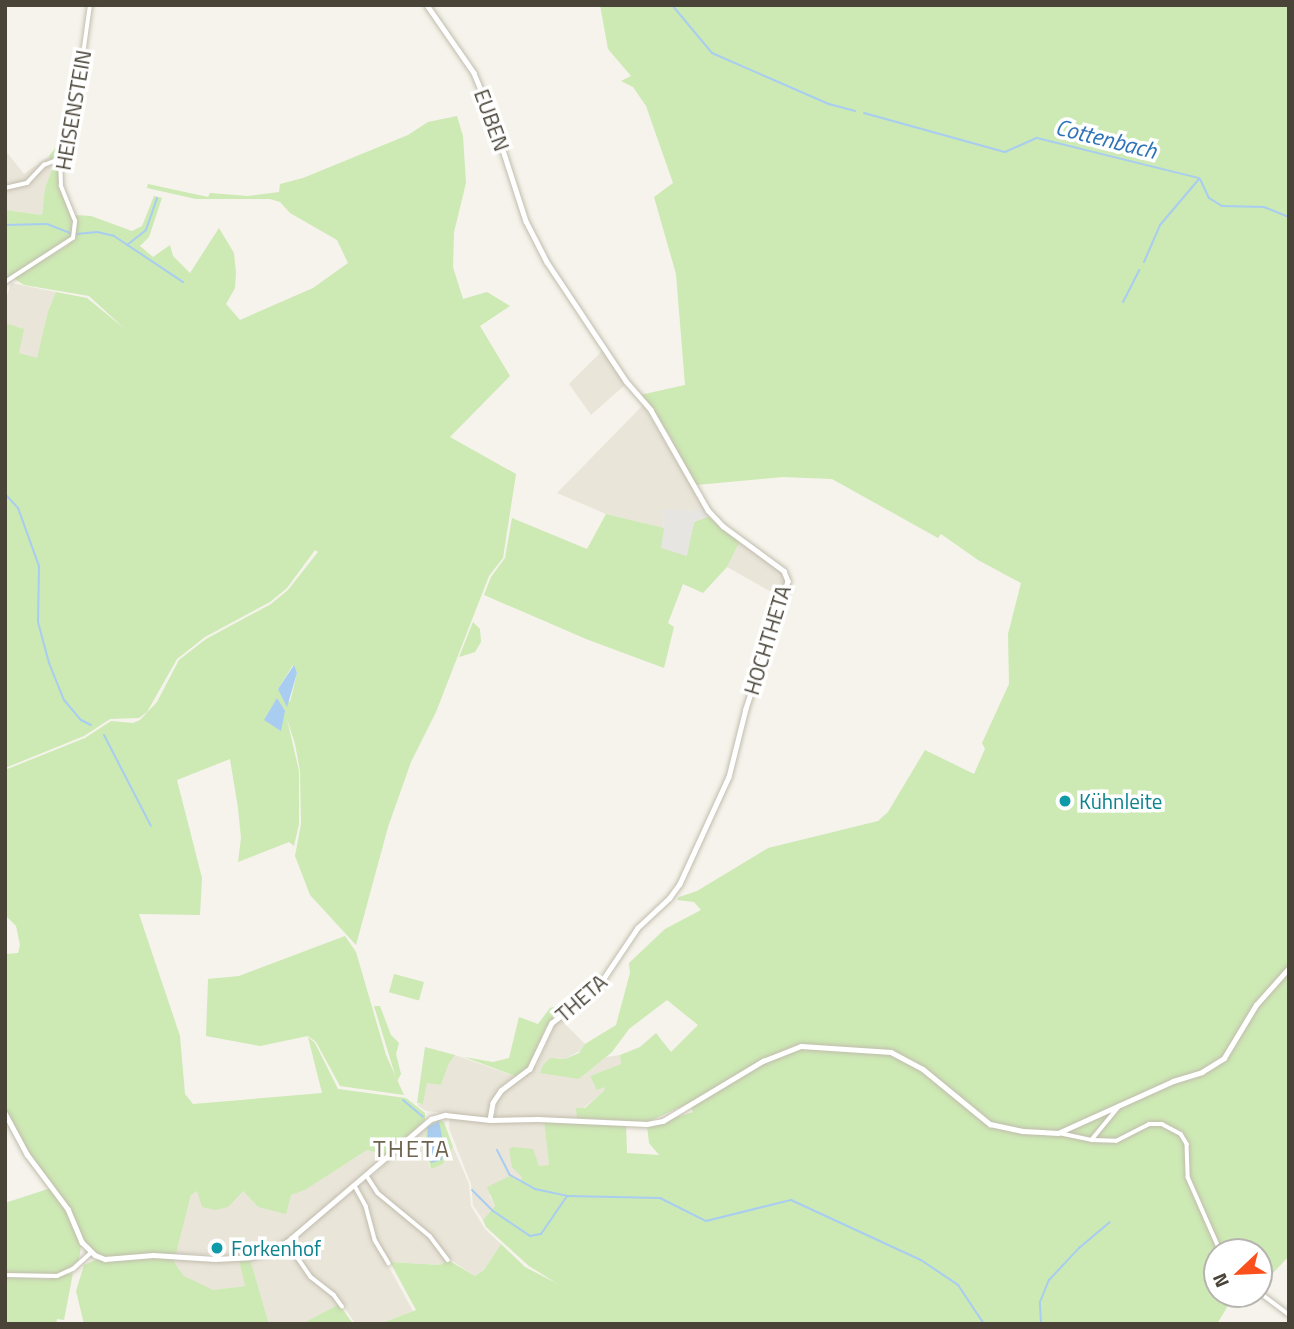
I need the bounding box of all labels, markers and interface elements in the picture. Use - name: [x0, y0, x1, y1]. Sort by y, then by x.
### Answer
- street label: HEISENSTEIN: [50, 48, 96, 172]
- street label: EUBEN: [469, 86, 515, 154]
- water label: Cottenbach: [1053, 113, 1159, 165]
- street label: HOCHTHETA: [738, 582, 796, 698]
- place label: Kühnleite: [1079, 788, 1162, 814]
- marker: Kühnleite: [1057, 793, 1073, 809]
- street label: THETA: [550, 969, 612, 1027]
- district label: THETA: [374, 1135, 450, 1163]
- place label: Forkenhof: [231, 1235, 321, 1261]
- north arrow: [1203, 1238, 1273, 1308]
- marker: Forkenhof: [209, 1240, 225, 1256]
- text: N: [1204, 1269, 1236, 1292]

